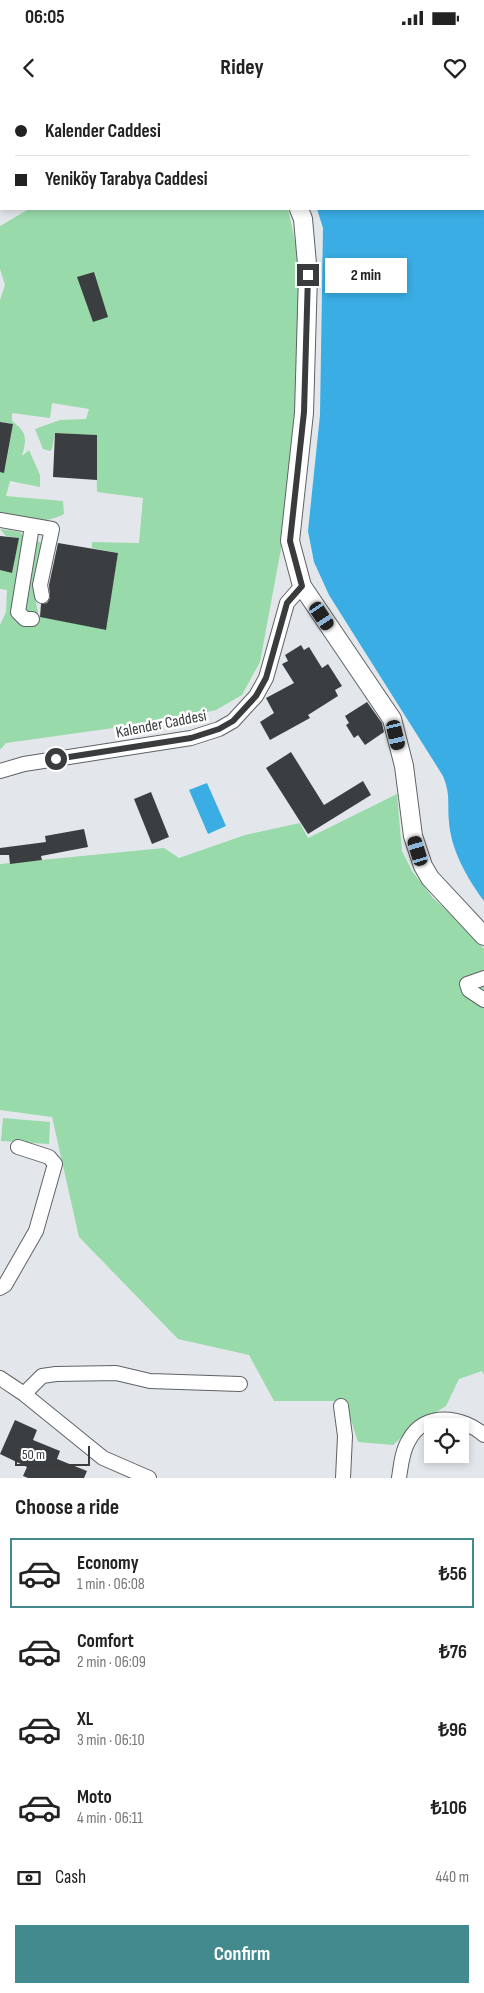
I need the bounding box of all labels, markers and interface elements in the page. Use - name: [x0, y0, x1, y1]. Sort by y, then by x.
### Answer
- text: 06:05: [25, 6, 65, 29]
- icon: back: [15, 54, 43, 82]
- text: Ridey: [220, 54, 264, 81]
- icon: heart: [441, 54, 469, 82]
- text: Kalender Caddesi: [45, 120, 161, 143]
- text: Yeniköy Tarabya Caddesi: [45, 168, 208, 191]
- callout: 2 min: [326, 258, 408, 292]
- route end: [297, 264, 319, 286]
- text: 2 min: [351, 266, 381, 285]
- car: [307, 599, 336, 633]
- street label: Kalender Caddesi: [114, 706, 208, 743]
- car: [385, 719, 406, 751]
- route start: [45, 748, 67, 770]
- car: [406, 834, 429, 868]
- map controls: [424, 1418, 469, 1463]
- button: locate: [424, 1418, 469, 1463]
- scale bar: [15, 1443, 90, 1466]
- text: 50 m: [22, 1446, 45, 1463]
- text: Choose a ride: [15, 1494, 119, 1521]
- icon: car: [17, 1551, 62, 1596]
- text: Economy: [77, 1552, 139, 1575]
- text: ₺56: [439, 1563, 467, 1586]
- text: 1 min · 06:08: [77, 1575, 145, 1594]
- icon: car: [17, 1629, 62, 1674]
- text: Comfort: [77, 1630, 134, 1653]
- text: ₺76: [439, 1641, 467, 1664]
- text: 2 min · 06:09: [77, 1653, 146, 1672]
- icon: car: [17, 1707, 62, 1752]
- text: XL: [77, 1708, 93, 1731]
- text: ₺96: [438, 1719, 467, 1742]
- text: 3 min · 06:10: [77, 1731, 145, 1750]
- icon: car: [17, 1785, 62, 1830]
- text: Moto: [77, 1786, 112, 1809]
- text: ₺106: [431, 1797, 467, 1820]
- text: 4 min · 06:11: [77, 1809, 143, 1828]
- icon: cash: [15, 1864, 43, 1892]
- text: Cash: [55, 1866, 86, 1889]
- text: 440 m: [436, 1868, 469, 1887]
- button: Confirm: [15, 1925, 469, 1983]

